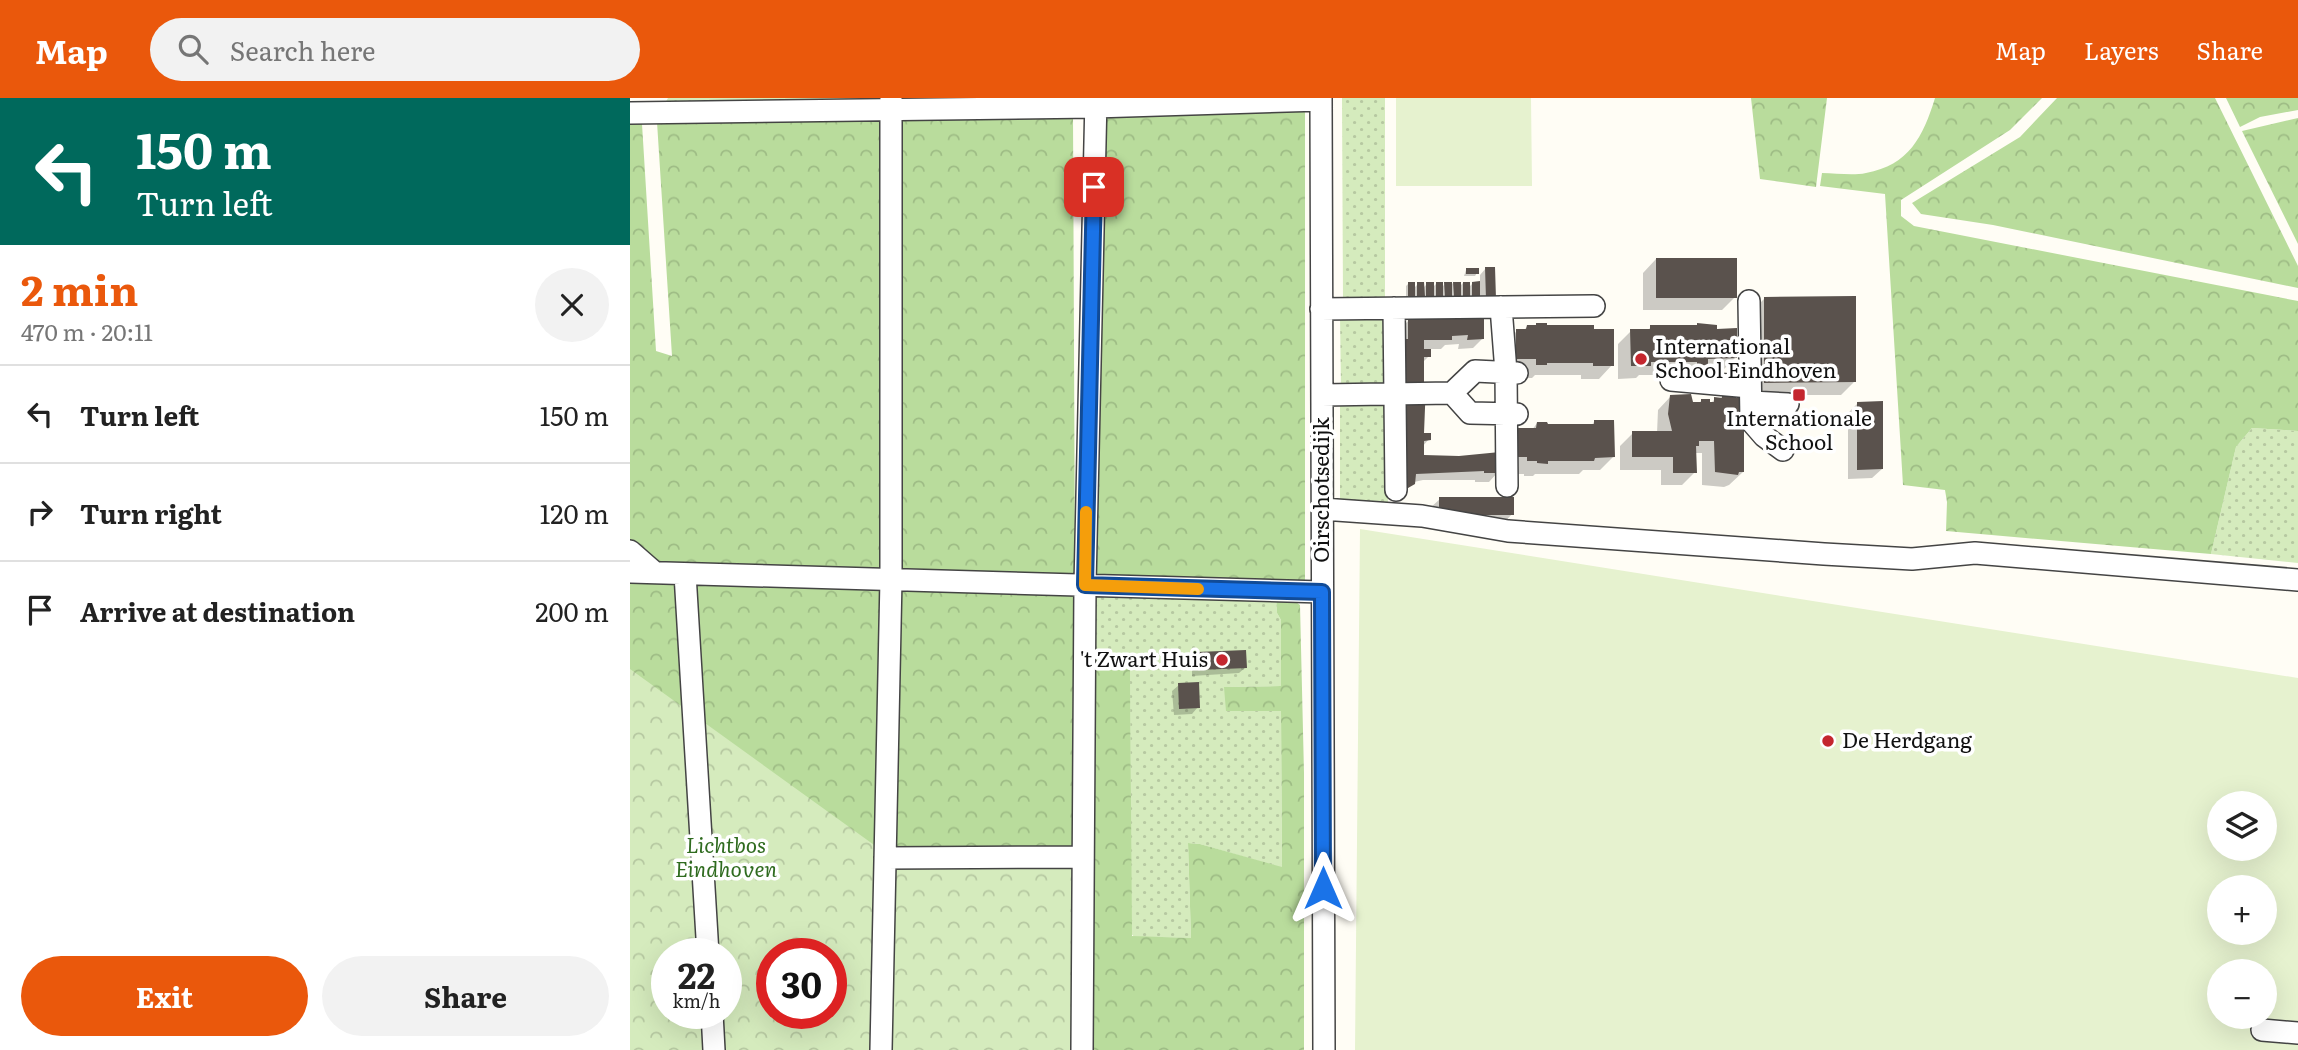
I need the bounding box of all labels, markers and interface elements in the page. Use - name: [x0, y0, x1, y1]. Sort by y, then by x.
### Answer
- search box: [150, 18, 640, 81]
- text: Map: [35, 25, 108, 74]
- icon: search: [174, 30, 212, 68]
- text: Search here: [230, 30, 376, 69]
- text: Map: [1995, 32, 2046, 67]
- text: Layers: [2084, 32, 2158, 67]
- text: Share: [2196, 32, 2263, 67]
- text: 150 m: [136, 111, 272, 184]
- icon: left: [21, 126, 112, 217]
- pin: [1064, 157, 1124, 217]
- icon: arrive: [1075, 168, 1113, 206]
- text: Turn left: [136, 178, 273, 226]
- text: 2 min: [21, 257, 138, 319]
- button: close: [535, 268, 609, 342]
- text: 470 m · 20:11: [21, 314, 153, 348]
- place label: International School Eindhoven: [1655, 329, 1837, 384]
- marker: International School Eindhoven: [1633, 351, 1649, 367]
- marker: Internationale School: [1791, 387, 1807, 403]
- icon: left: [21, 395, 59, 433]
- text: Turn left: [80, 395, 199, 434]
- text: 150 m: [540, 395, 609, 434]
- place label: Internationale School: [1726, 401, 1872, 456]
- street label: Oirschotsedijk: [1304, 417, 1335, 563]
- icon: right: [21, 493, 59, 531]
- text: Turn right: [80, 493, 222, 532]
- text: 120 m: [540, 493, 609, 532]
- icon: arrive: [21, 591, 59, 629]
- text: Arrive at destination: [80, 591, 355, 630]
- text: 200 m: [535, 591, 609, 630]
- place label: 't Zwart Huis: [1080, 642, 1208, 673]
- marker: 't Zwart Huis: [1214, 652, 1230, 668]
- place label: De Herdgang: [1842, 723, 1972, 754]
- marker: De Herdgang: [1820, 733, 1836, 749]
- map controls: [2207, 791, 2277, 1029]
- button: layers: [2207, 791, 2277, 861]
- park label: Lichtbos Eindhoven: [675, 828, 777, 883]
- position arrow: [1286, 851, 1360, 925]
- button: +: [2207, 875, 2277, 945]
- speed limit sign: 30: [756, 938, 847, 1029]
- text: 22: [678, 948, 715, 1000]
- button: Exit: [21, 956, 308, 1036]
- button: Share: [322, 956, 609, 1036]
- button: −: [2207, 959, 2277, 1029]
- text: km/h: [673, 987, 720, 1014]

